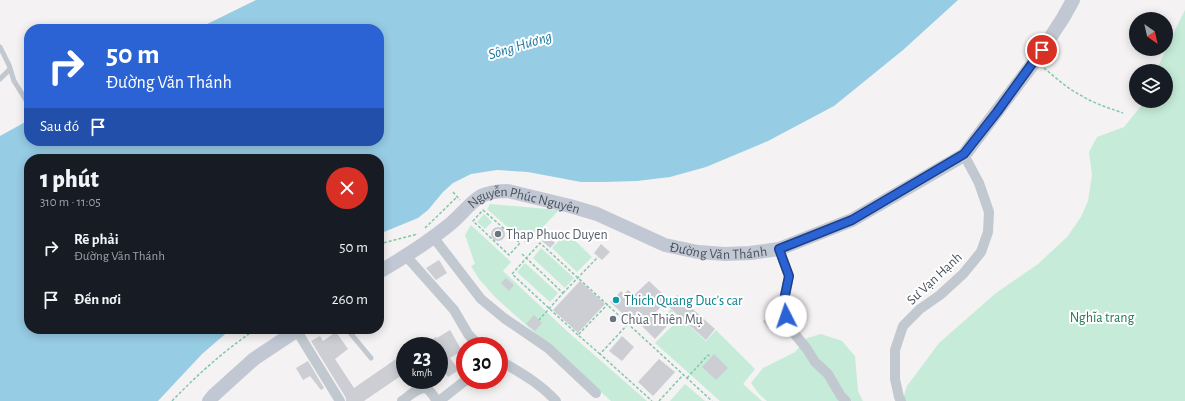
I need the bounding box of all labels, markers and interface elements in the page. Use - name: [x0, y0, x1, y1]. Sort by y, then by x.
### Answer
- north arrow: [1129, 12, 1173, 56]
- map controls: [1129, 12, 1173, 108]
- water label: Sông Hương: [486, 29, 554, 62]
- pin: [1025, 33, 1059, 67]
- icon: arrive: [1031, 39, 1053, 61]
- icon: right: [40, 40, 92, 92]
- text: 50 m: [106, 41, 160, 69]
- button: layers: [1129, 64, 1173, 108]
- text: Đường Văn Thánh: [106, 74, 232, 92]
- icon: arrive: [87, 116, 109, 138]
- text: Sau đó: [40, 119, 79, 134]
- button: close: [326, 167, 368, 209]
- text: 1 phút: [40, 168, 99, 192]
- text: Nguyễn Phúc Nguyên: [465, 183, 582, 217]
- text: 310 m · 11:05: [40, 196, 101, 209]
- street label: Nguyễn Phúc Nguyên: [468, 203, 584, 219]
- place label: Thap Phuoc Duyen: [506, 228, 608, 242]
- marker: Thap Phuoc Duyen: [493, 229, 503, 239]
- text: Rẽ phải: [74, 232, 119, 247]
- icon: right: [40, 237, 62, 259]
- text: 50 m: [339, 240, 368, 255]
- street label: Đường Văn Thánh: [668, 240, 768, 262]
- text: Đường Văn Thánh: [74, 250, 165, 263]
- street label: Sư Vạn Hạnh: [904, 250, 965, 308]
- icon: arrive: [40, 289, 62, 311]
- text: Đến nơi: [74, 292, 121, 307]
- text: 260 m: [332, 292, 368, 307]
- place label: Thich Quang Duc's car: [624, 294, 743, 308]
- marker: Thich Quang Duc's car: [611, 295, 621, 305]
- position arrow: [765, 295, 807, 337]
- park label: Nghĩa trang: [1070, 311, 1135, 325]
- place label: Chùa Thiên Mụ: [621, 313, 703, 327]
- marker: Chùa Thiên Mụ: [608, 314, 618, 324]
- speed limit sign: 30: [456, 337, 508, 389]
- text: 23: [413, 348, 431, 368]
- text: km/h: [412, 368, 432, 378]

